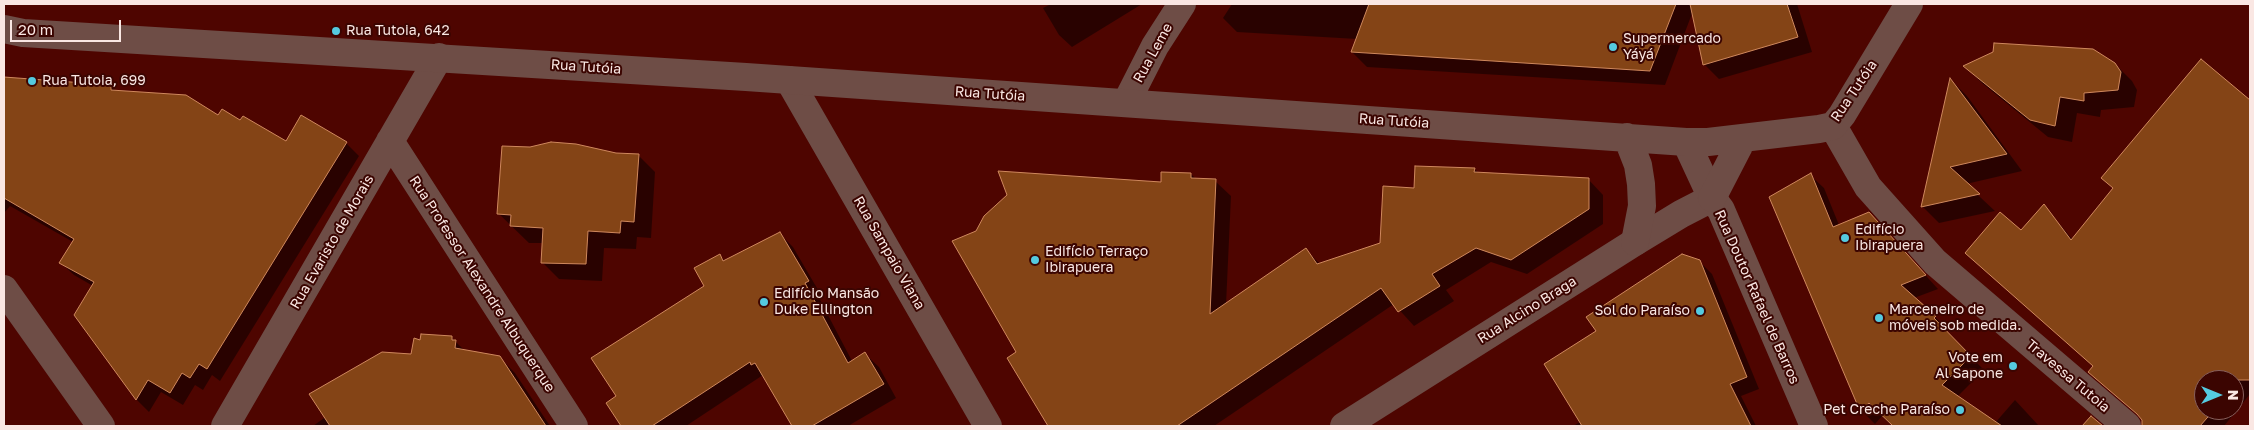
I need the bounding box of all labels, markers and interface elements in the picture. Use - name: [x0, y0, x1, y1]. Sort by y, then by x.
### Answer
- scale bar: [12, 10, 124, 42]
- text: 20 m: [18, 20, 53, 38]
- street label: Rua Leme: [1130, 20, 1176, 86]
- place label: Rua Tutoia, 642: [346, 23, 450, 39]
- marker: Rua Tutoia, 642: [330, 25, 342, 37]
- place label: Supermercado Yáyá: [1623, 31, 1721, 64]
- marker: Supermercado Yáyá: [1607, 41, 1619, 53]
- street label: Rua Tutóia: [550, 56, 622, 78]
- street label: Rua Tutóia: [1827, 57, 1881, 125]
- place label: Rua Tutoia, 699: [42, 73, 146, 89]
- marker: Rua Tutoia, 699: [26, 75, 38, 87]
- street label: Rua Tutóia: [954, 83, 1026, 105]
- street label: Rua Tutóia: [1358, 110, 1430, 132]
- street label: Rua Evaristo de Morais: [287, 172, 377, 312]
- street label: Rua Professor Alexandre Albuquerque: [406, 173, 558, 395]
- street label: Rua Sampaio Viana: [850, 193, 928, 313]
- street label: Rua Doutor Rafael de Barros: [1711, 207, 1803, 387]
- place label: Edifício Ibirapuera: [1855, 222, 1923, 254]
- marker: Edifício Ibirapuera: [1839, 232, 1851, 244]
- place label: Edifício Terraço Ibirapuera: [1045, 244, 1148, 276]
- marker: Edifício Terraço Ibirapuera: [1029, 254, 1041, 266]
- street label: Rua Alcino Braga: [1474, 273, 1580, 347]
- place label: Edifício Mansão Duke Ellington: [774, 286, 879, 318]
- marker: Edifício Mansão Duke Ellington: [758, 296, 770, 308]
- place label: Marceneiro de móveis sob medida.: [1889, 302, 2021, 334]
- place label: Sol do Paraíso: [1594, 303, 1690, 319]
- marker: Sol do Paraíso: [1694, 305, 1706, 317]
- marker: Marceneiro de móveis sob medida.: [1873, 312, 1885, 324]
- street label: Travessa Tutoia: [2023, 336, 2113, 416]
- place label: Vote em Al Sapone: [1935, 350, 2003, 382]
- marker: Vote em Al Sapone: [2007, 360, 2019, 372]
- north arrow: [2194, 370, 2244, 420]
- text: N: [2225, 390, 2242, 400]
- place label: Pet Creche Paraíso: [1823, 402, 1950, 418]
- marker: Pet Creche Paraíso: [1954, 404, 1966, 416]

